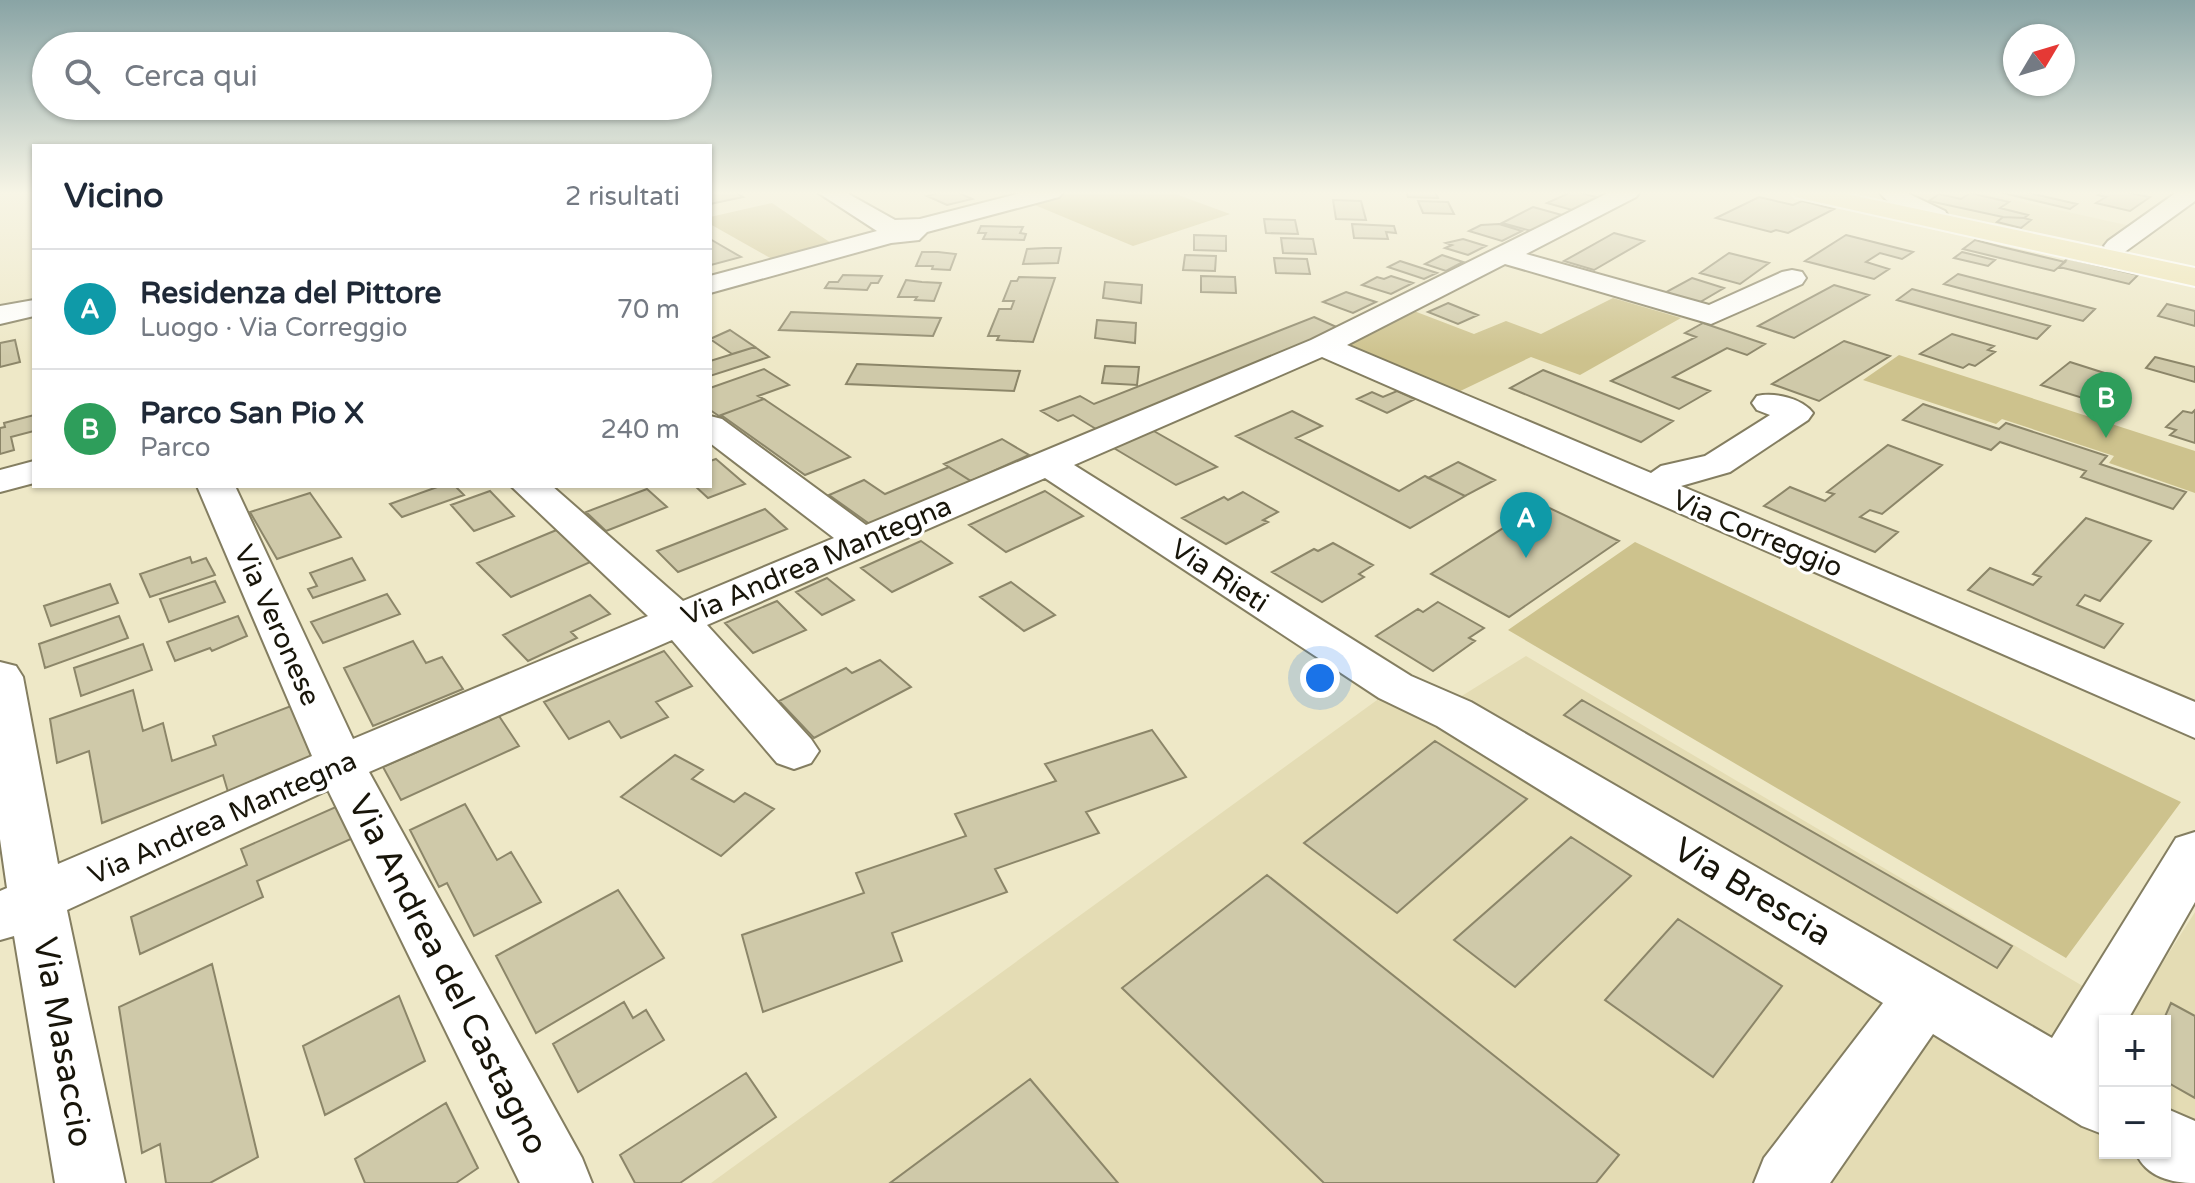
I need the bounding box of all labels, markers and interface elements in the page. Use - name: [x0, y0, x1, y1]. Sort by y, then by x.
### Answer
- north arrow: [2003, 24, 2075, 96]
- search box: [32, 32, 712, 120]
- icon: search: [60, 54, 104, 98]
- text: Cerca qui: [124, 58, 258, 95]
- text: Vicino: [64, 176, 164, 217]
- text: 2 risultati: [565, 181, 680, 212]
- text: Residenza del Pittore: [140, 275, 442, 312]
- text: A: [80, 294, 100, 325]
- text: 70 m: [617, 294, 680, 325]
- text: Luogo · Via Correggio: [140, 312, 408, 343]
- pin: B: [2080, 372, 2132, 438]
- text: Parco San Pio X: [140, 395, 364, 432]
- text: B: [81, 414, 99, 445]
- text: 240 m: [600, 414, 680, 445]
- text: Parco: [140, 432, 211, 463]
- street label: Via Correggio: [1667, 483, 1848, 585]
- street label: Via Andrea Mantegna: [676, 489, 957, 633]
- pin: A: [1500, 492, 1552, 558]
- street label: Via Rieti: [1164, 532, 1275, 620]
- street label: Via Veronese: [226, 540, 328, 711]
- your location: [1300, 658, 1340, 698]
- street label: Via Andrea Mantegna: [83, 743, 362, 892]
- street label: Via Andrea del Castagno: [339, 788, 556, 1162]
- street label: Via Brescia: [1666, 829, 1839, 955]
- street label: Via Masaccio: [24, 934, 101, 1150]
- map controls: [2099, 1015, 2171, 1159]
- button: +: [2099, 1015, 2171, 1087]
- button: −: [2099, 1087, 2171, 1159]

